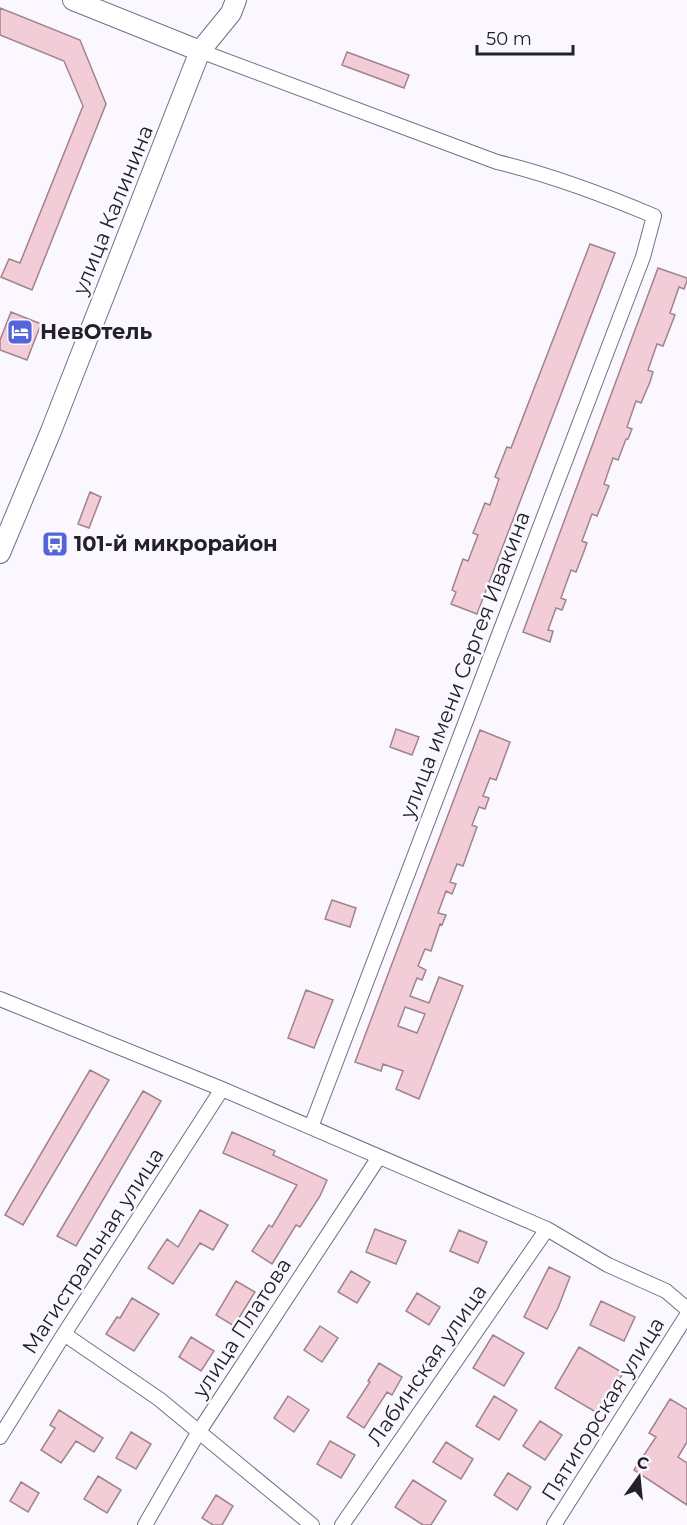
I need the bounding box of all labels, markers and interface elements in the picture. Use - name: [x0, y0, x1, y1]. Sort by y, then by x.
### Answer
- scale bar: [477, 18, 573, 56]
- text: 50 m: [486, 28, 532, 50]
- street label: улица Калинина: [67, 121, 158, 299]
- hotel icon: НевОтель: [5, 317, 35, 347]
- place label: НевОтель: [40, 319, 152, 344]
- street label: улица имени Сергея Ивакина: [394, 508, 535, 823]
- bus stop icon: 101-й микрорайон: [40, 529, 70, 559]
- place label: 101-й микрорайон: [74, 531, 278, 556]
- street label: Магистральная улица: [17, 1143, 169, 1358]
- street label: улица Платова: [187, 1253, 296, 1403]
- street label: Лабинская улица: [362, 1279, 492, 1450]
- street label: Пятигорская улица: [536, 1312, 669, 1505]
- north arrow: [609, 1447, 669, 1507]
- text: С: [635, 1452, 651, 1474]

